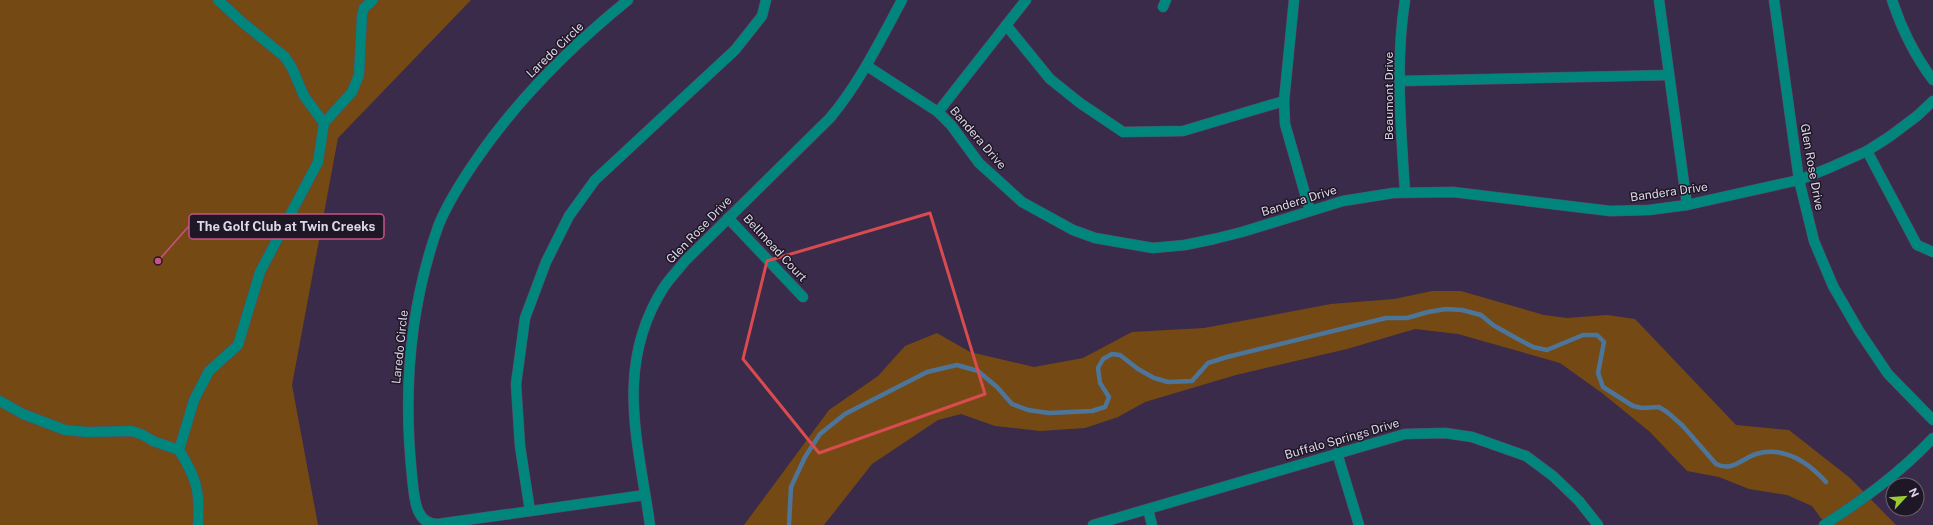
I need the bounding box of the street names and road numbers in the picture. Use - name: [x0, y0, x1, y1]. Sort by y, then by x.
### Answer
- street label: Laredo Circle: [524, 19, 587, 81]
- street label: Beaumont Drive: [1382, 51, 1396, 140]
- street label: Bandera Drive: [947, 104, 1009, 172]
- street label: Glen Rose Drive: [1797, 123, 1827, 212]
- street label: Bandera Drive: [1629, 180, 1709, 204]
- street label: Bandera Drive: [1260, 183, 1339, 219]
- street label: Glen Rose Drive: [663, 193, 735, 266]
- street label: Bellmead Court: [740, 211, 810, 285]
- street label: Laredo Circle: [389, 309, 411, 385]
- street label: Buffalo Springs Drive: [1283, 416, 1401, 462]

